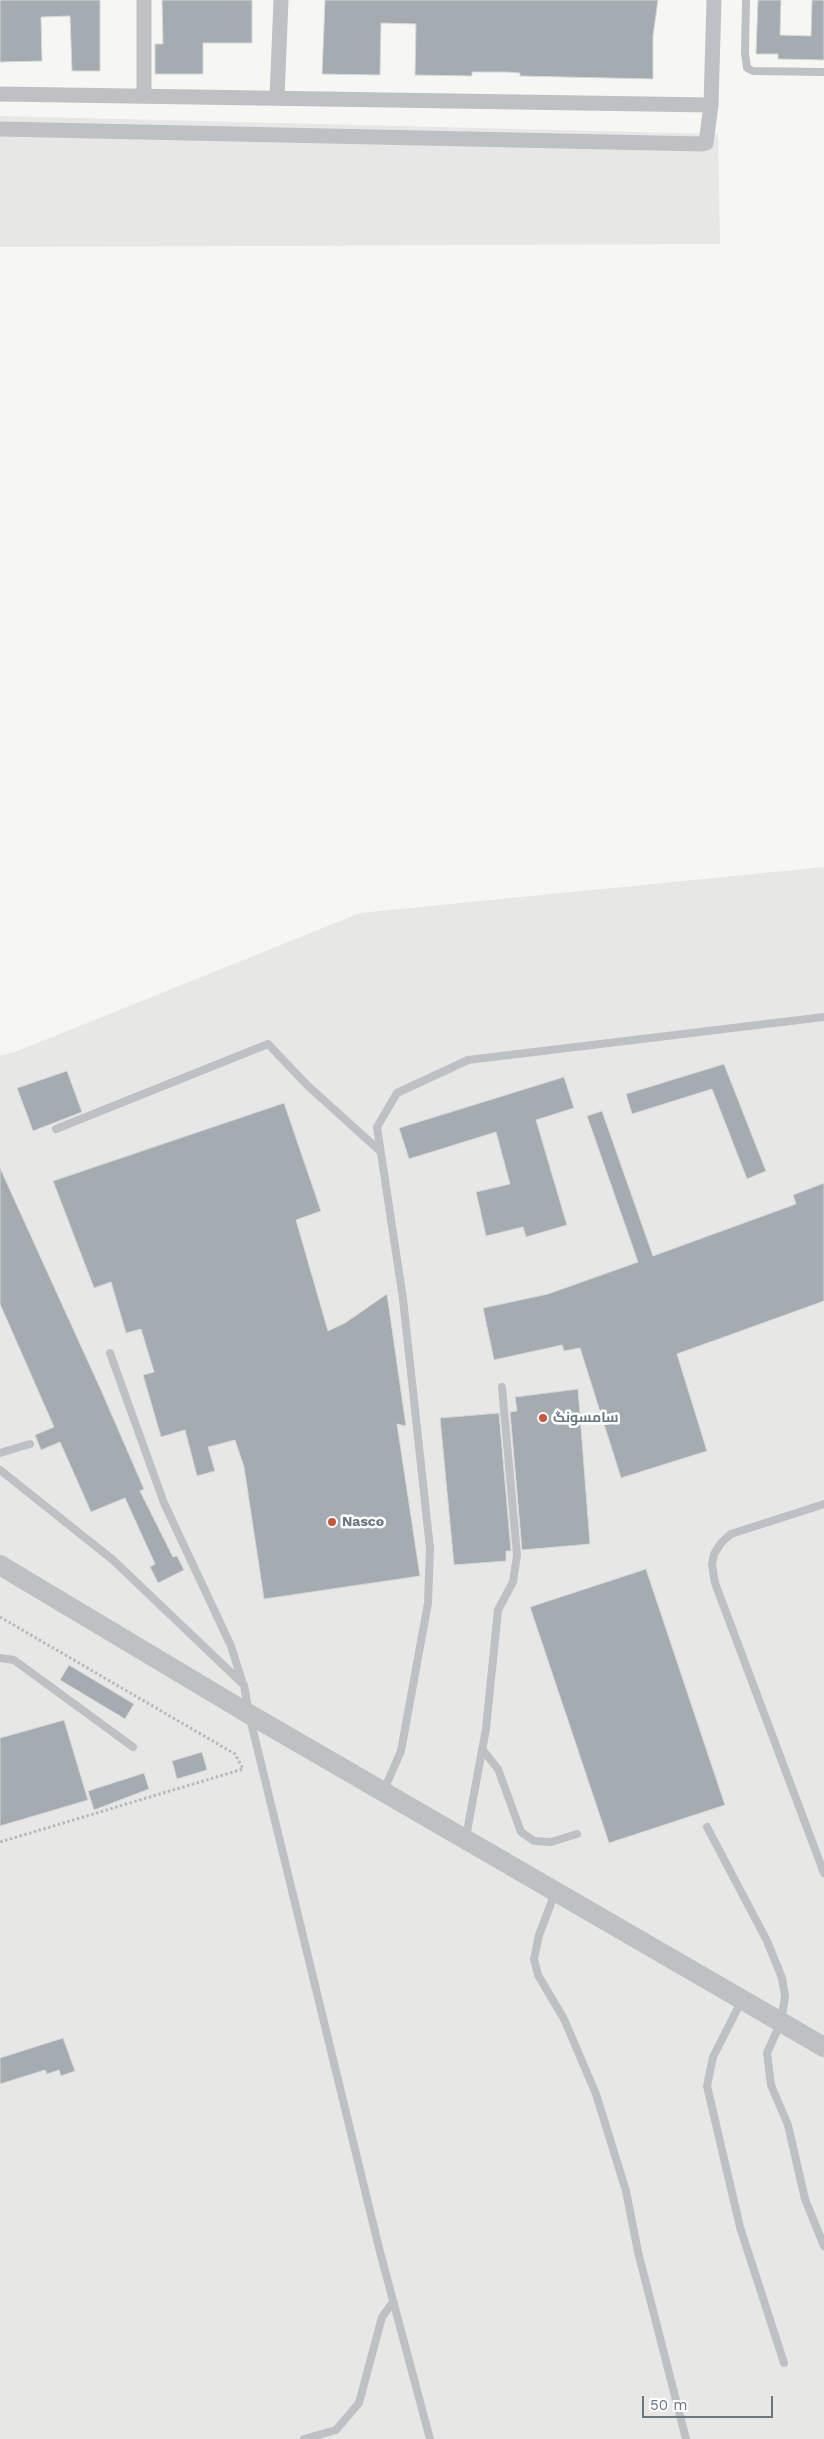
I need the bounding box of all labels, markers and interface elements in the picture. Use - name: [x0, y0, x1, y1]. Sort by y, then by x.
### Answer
- place label: سامسونگ: [553, 1410, 619, 1426]
- marker: سامسونگ: [537, 1412, 549, 1424]
- place label: Nasco: [342, 1514, 384, 1530]
- marker: Nasco: [326, 1516, 338, 1528]
- scale bar: [644, 2386, 775, 2418]
- text: 50 m: [650, 2396, 687, 2414]

